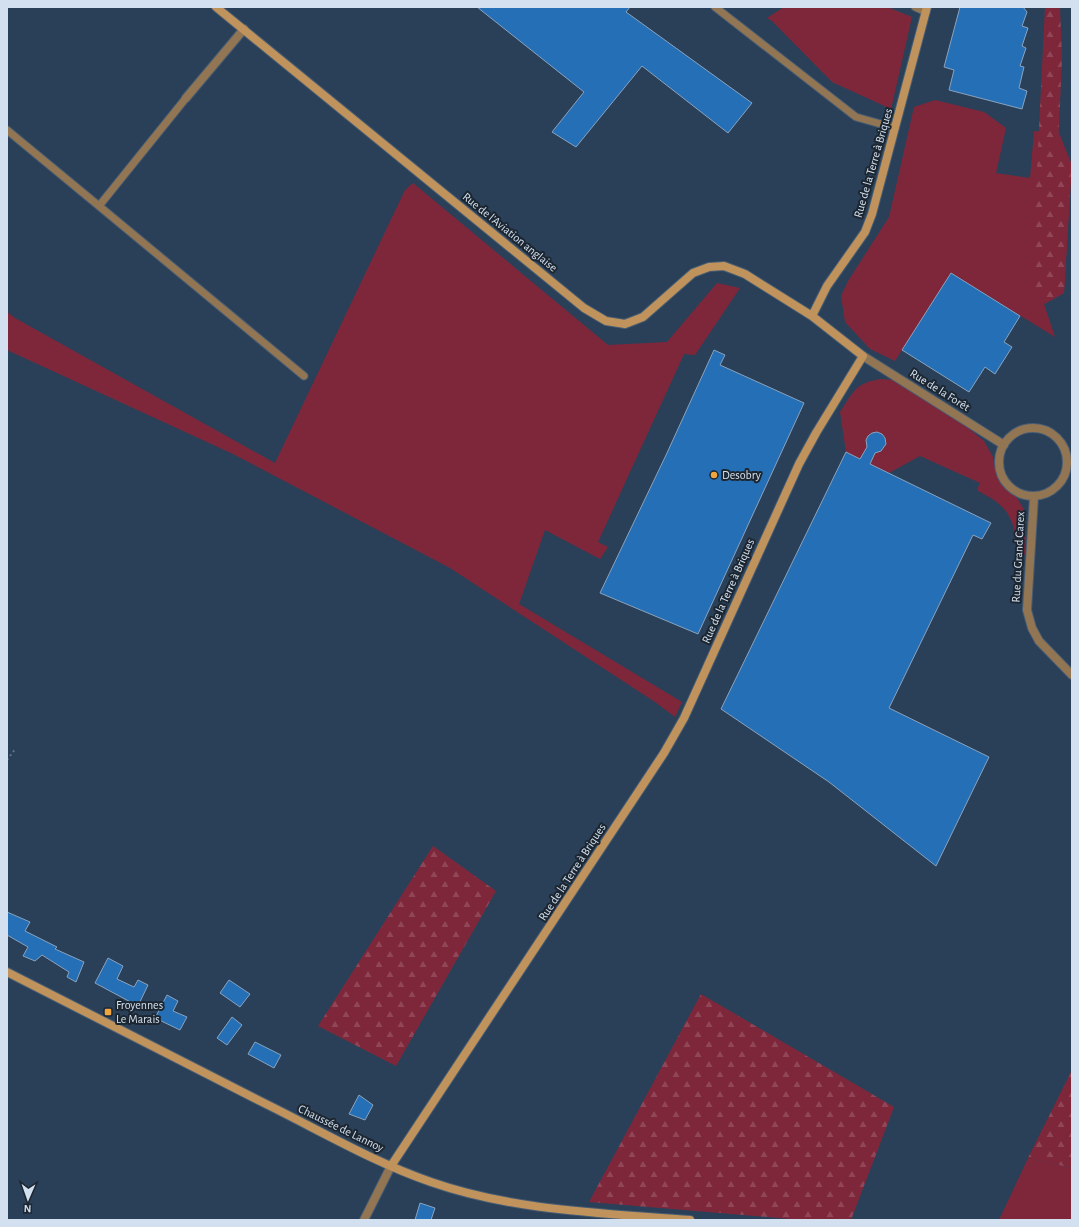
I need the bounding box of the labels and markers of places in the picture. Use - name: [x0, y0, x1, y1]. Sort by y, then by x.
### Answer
- place label: Desobry: [722, 469, 761, 482]
- marker: Desobry: [709, 470, 719, 480]
- place label: Froyennes Le Marais: [116, 999, 163, 1025]
- marker: Froyennes Le Marais: [103, 1007, 113, 1017]

